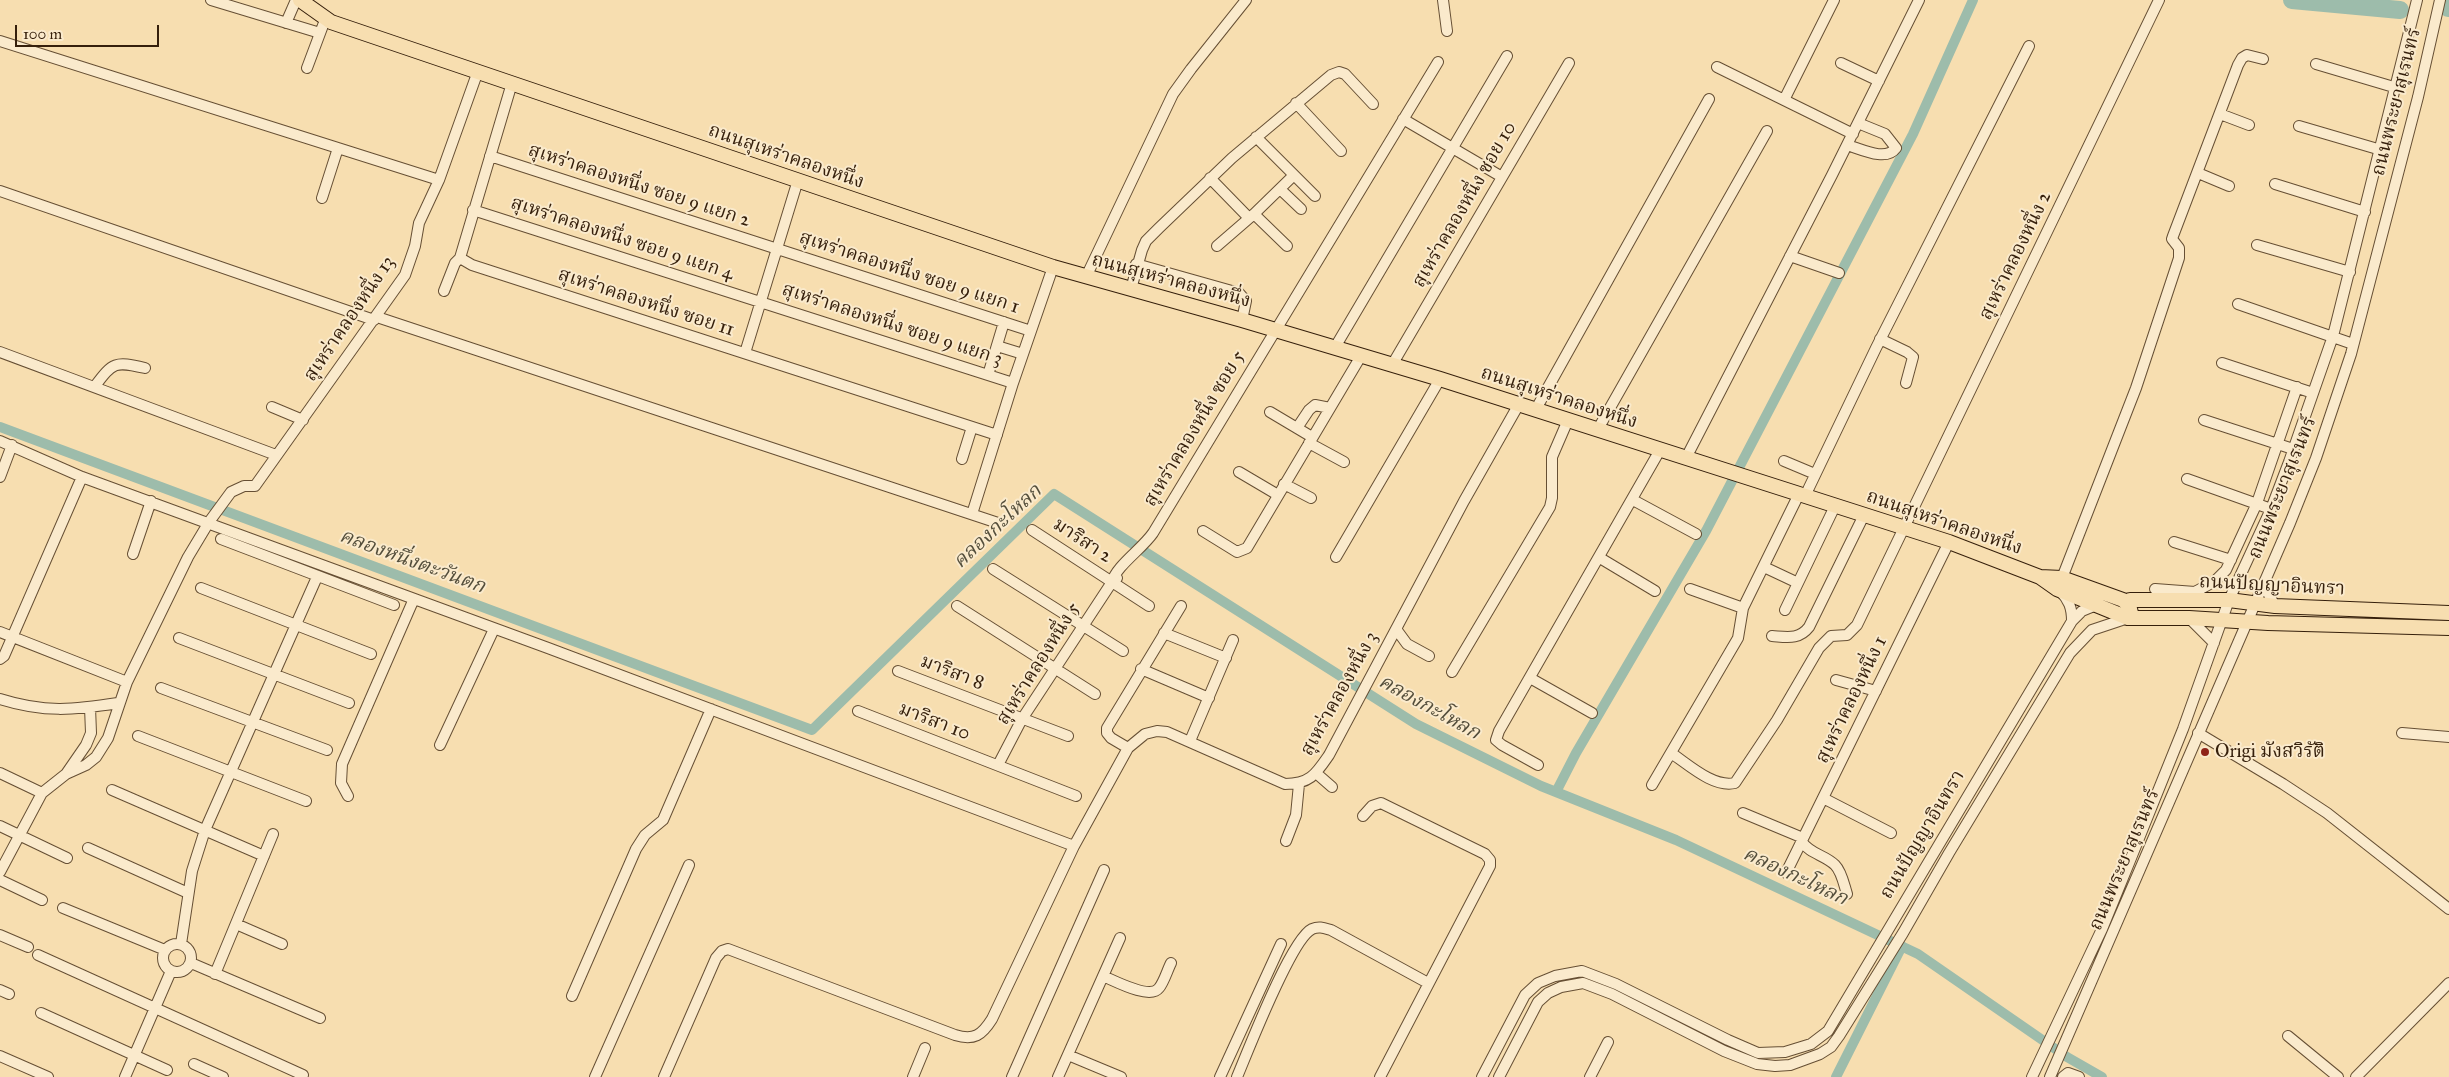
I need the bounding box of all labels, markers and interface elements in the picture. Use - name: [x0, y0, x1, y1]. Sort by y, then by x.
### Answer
- scale bar: [18, 15, 161, 47]
- text: 100 m: [23, 25, 62, 43]
- street label: ถนนพระยาสุเรนทร์: [2368, 26, 2426, 178]
- street label: สุเหร่าคลองหนึ่ง ซอย 10: [1408, 118, 1522, 292]
- street label: ถนนสุเหร่าคลองหนึ่ง: [705, 120, 867, 194]
- street label: สุเหร่าคลองหนึ่ง ซอย 9 แยก 2: [525, 139, 753, 233]
- street label: สุเหร่าคลองหนึ่ง 2: [1975, 188, 2057, 324]
- street label: สุเหร่าคลองหนึ่ง ซอย 9 แยก 4: [508, 192, 736, 286]
- street label: สุเหร่าคลองหนึ่ง ซอย 9 แยก 1: [796, 227, 1022, 319]
- street label: ถนนสุเหร่าคลองหนึ่ง: [1089, 249, 1253, 313]
- street label: สุเหร่าคลองหนึ่ง 13: [300, 252, 400, 386]
- street label: สุเหร่าคลองหนึ่ง ซอย 11: [555, 264, 737, 342]
- street label: สุเหร่าคลองหนึ่ง ซอย 9 แยก 3: [779, 279, 1005, 371]
- street label: สุเหร่าคลองหนึ่ง ซอย 5: [1139, 347, 1251, 511]
- street label: ถนนสุเหร่าคลองหนึ่ง: [1478, 362, 1640, 434]
- street label: ถนนพระยาสุเรนทร์: [2244, 413, 2322, 563]
- water label: คลองกะโหลก: [949, 480, 1047, 574]
- street label: ถนนสุเหร่าคลองหนึ่ง: [1863, 486, 2025, 560]
- street label: มาริสา 2: [1048, 514, 1116, 568]
- water label: คลองหนึ่งตะวันตก: [336, 525, 488, 599]
- street label: ถนนปัญญาอินทรา: [2198, 571, 2346, 601]
- street label: สุเหร่าคลองหนึ่ง 5: [992, 599, 1086, 729]
- street label: สุเหร่าคลองหนึ่ง 3: [1296, 628, 1384, 760]
- street label: สุเหร่าคลองหนึ่ง 1: [1811, 633, 1893, 767]
- street label: มาริสา 8: [917, 650, 987, 696]
- water label: คลองกะโหลก: [1374, 670, 1484, 746]
- street label: มาริสา 10: [895, 698, 973, 746]
- place label: Origi มังสวิรัติ: [2215, 741, 2325, 763]
- marker: Origi มังสวิรัติ: [2199, 746, 2211, 758]
- street label: ถนนปัญญาอินทรา: [1876, 767, 1970, 903]
- street label: ถนนพระยาสุเรนทร์: [2085, 786, 2165, 934]
- water label: คลองกะโหลก: [1739, 842, 1851, 912]

